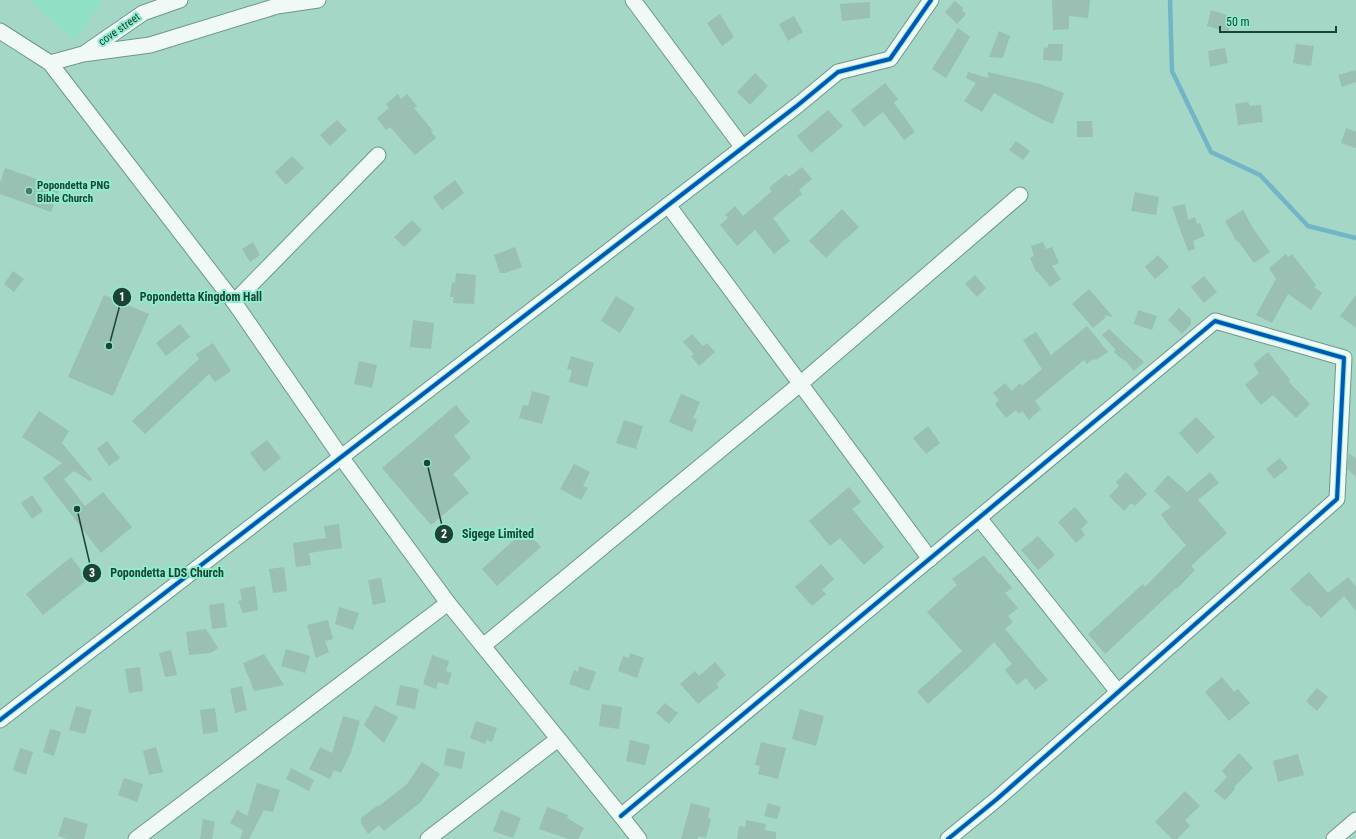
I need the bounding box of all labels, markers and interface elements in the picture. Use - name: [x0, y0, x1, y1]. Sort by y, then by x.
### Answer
- scale bar: [1220, 8, 1336, 34]
- street label: cove street: [96, 10, 143, 48]
- text: 50 m: [1226, 15, 1250, 29]
- place label: Popondetta PNG Bible Church: [37, 179, 110, 205]
- marker: Popondetta PNG Bible Church: [24, 186, 34, 196]
- callout: Popondetta Kingdom Hall: [112, 285, 270, 309]
- text: 1: [119, 290, 125, 304]
- text: Popondetta Kingdom Hall: [140, 290, 262, 304]
- callout: Sigege Limited: [434, 522, 542, 546]
- text: 2: [441, 527, 447, 541]
- text: Sigege Limited: [462, 527, 534, 541]
- callout: Popondetta LDS Church: [82, 561, 232, 585]
- text: 3: [89, 566, 95, 580]
- text: Popondetta LDS Church: [110, 566, 224, 580]

